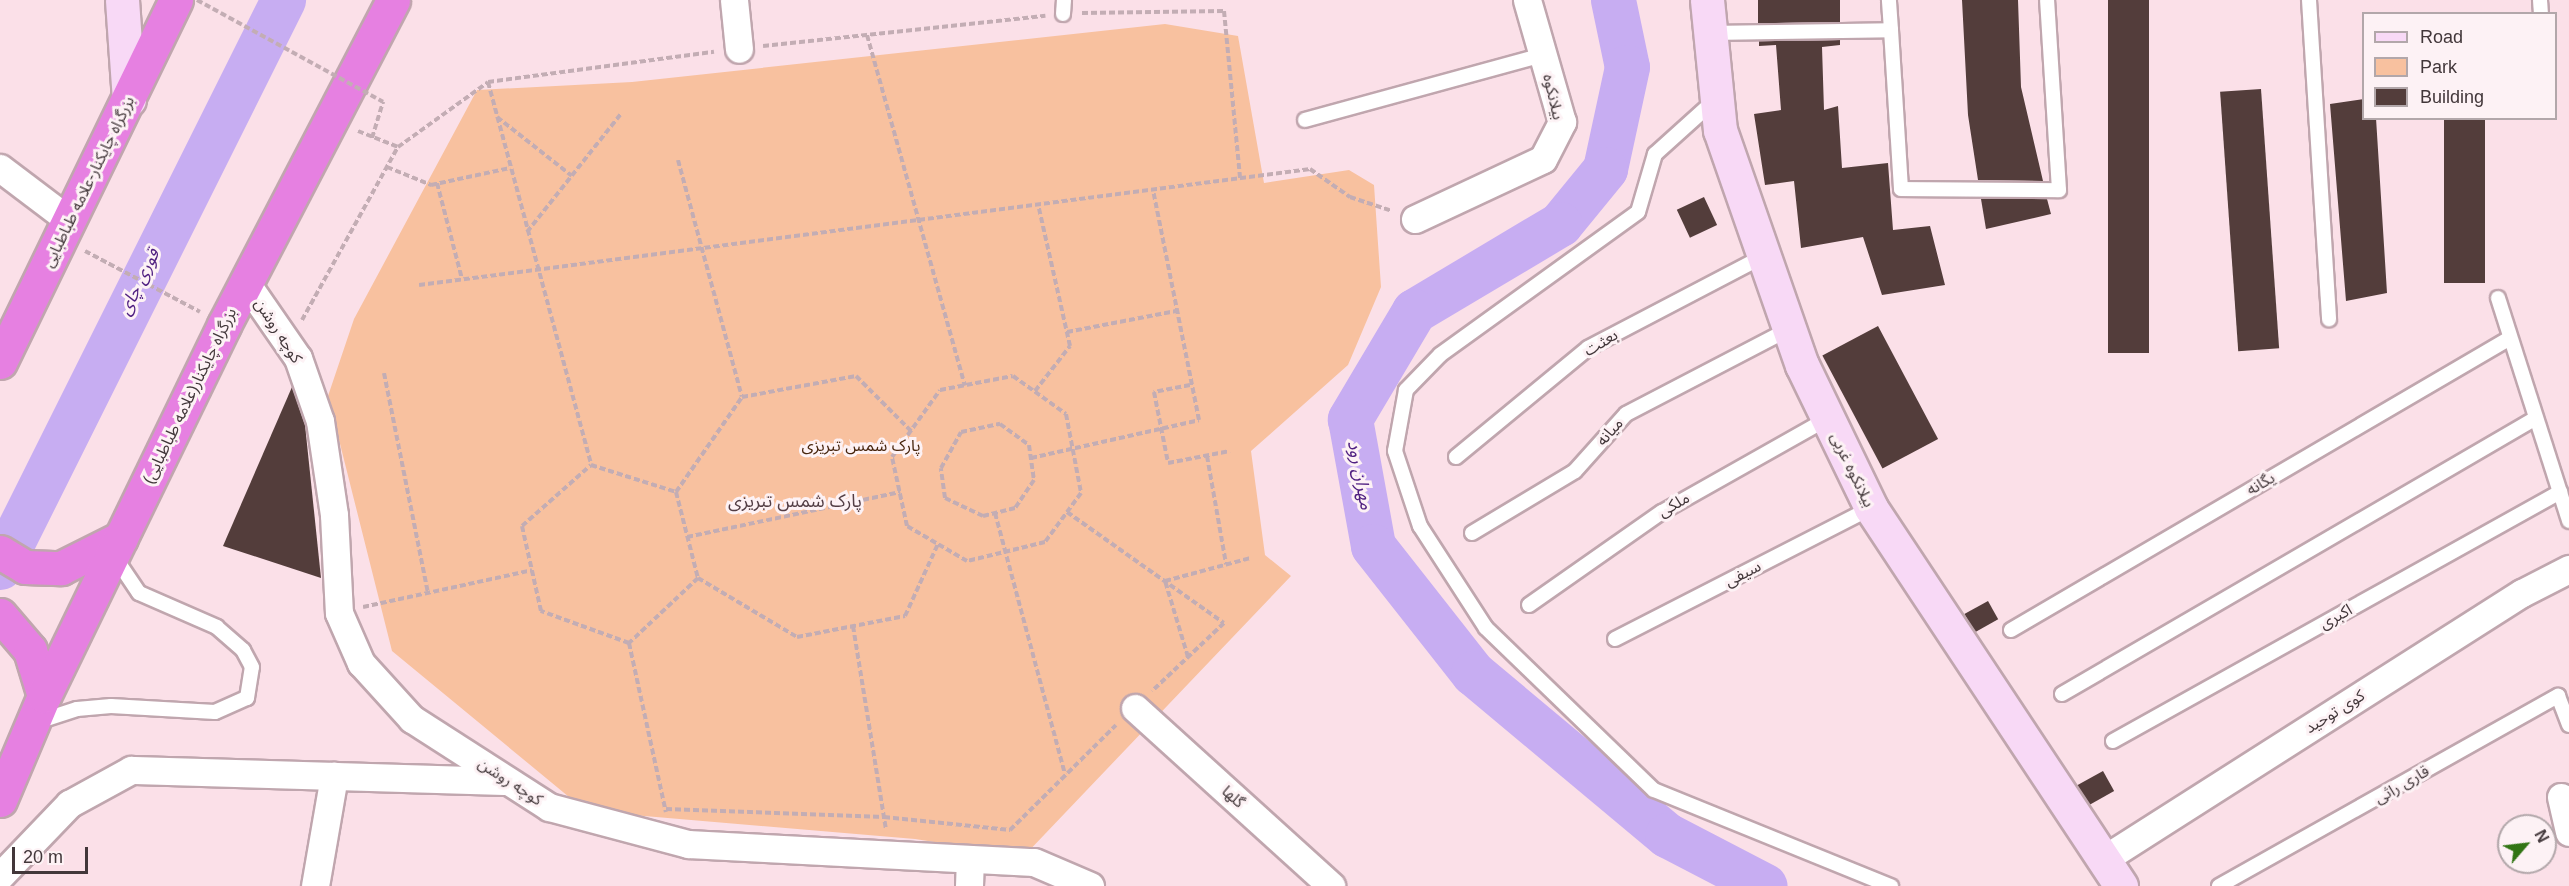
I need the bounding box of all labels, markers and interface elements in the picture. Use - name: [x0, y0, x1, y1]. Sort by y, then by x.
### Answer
- legend: [2362, 12, 2557, 120]
- text: Road: [2420, 27, 2463, 47]
- text: Park: [2420, 57, 2457, 77]
- street label: بیلانکوه: [1538, 72, 1568, 122]
- text: Building: [2420, 87, 2484, 107]
- street label: بزرگراه چایکنار-علامه طباطبایی: [39, 93, 139, 271]
- water label: قوری چای: [114, 245, 164, 319]
- street label: کوچه روشن: [250, 295, 306, 367]
- street label: بزرگراه چایکنار(علامه طباطبایی): [139, 305, 241, 487]
- street label: بعثت: [1581, 325, 1621, 361]
- street label: میانه: [1592, 414, 1628, 450]
- street label: بیلانکوه غربی: [1826, 430, 1878, 510]
- park label: پارک شمس تبریزی: [801, 436, 921, 456]
- water label: مهران رود: [1343, 439, 1377, 511]
- street label: یگانه: [2243, 468, 2279, 500]
- street label: ملکی: [1655, 488, 1693, 522]
- district label: پارک شمس تبریزی: [728, 490, 862, 512]
- street label: سیفی: [1722, 557, 1764, 591]
- street label: اکبری: [2316, 600, 2356, 634]
- street label: کوی توحید: [2302, 686, 2368, 738]
- street label: کوچه روشن: [474, 754, 546, 810]
- street label: قاری راثی: [2371, 762, 2433, 808]
- street label: گلها: [1218, 782, 1248, 812]
- north arrow: [2497, 814, 2557, 874]
- text: N: [2531, 827, 2552, 845]
- scale bar: [15, 835, 92, 873]
- text: 20 m: [23, 847, 63, 867]

